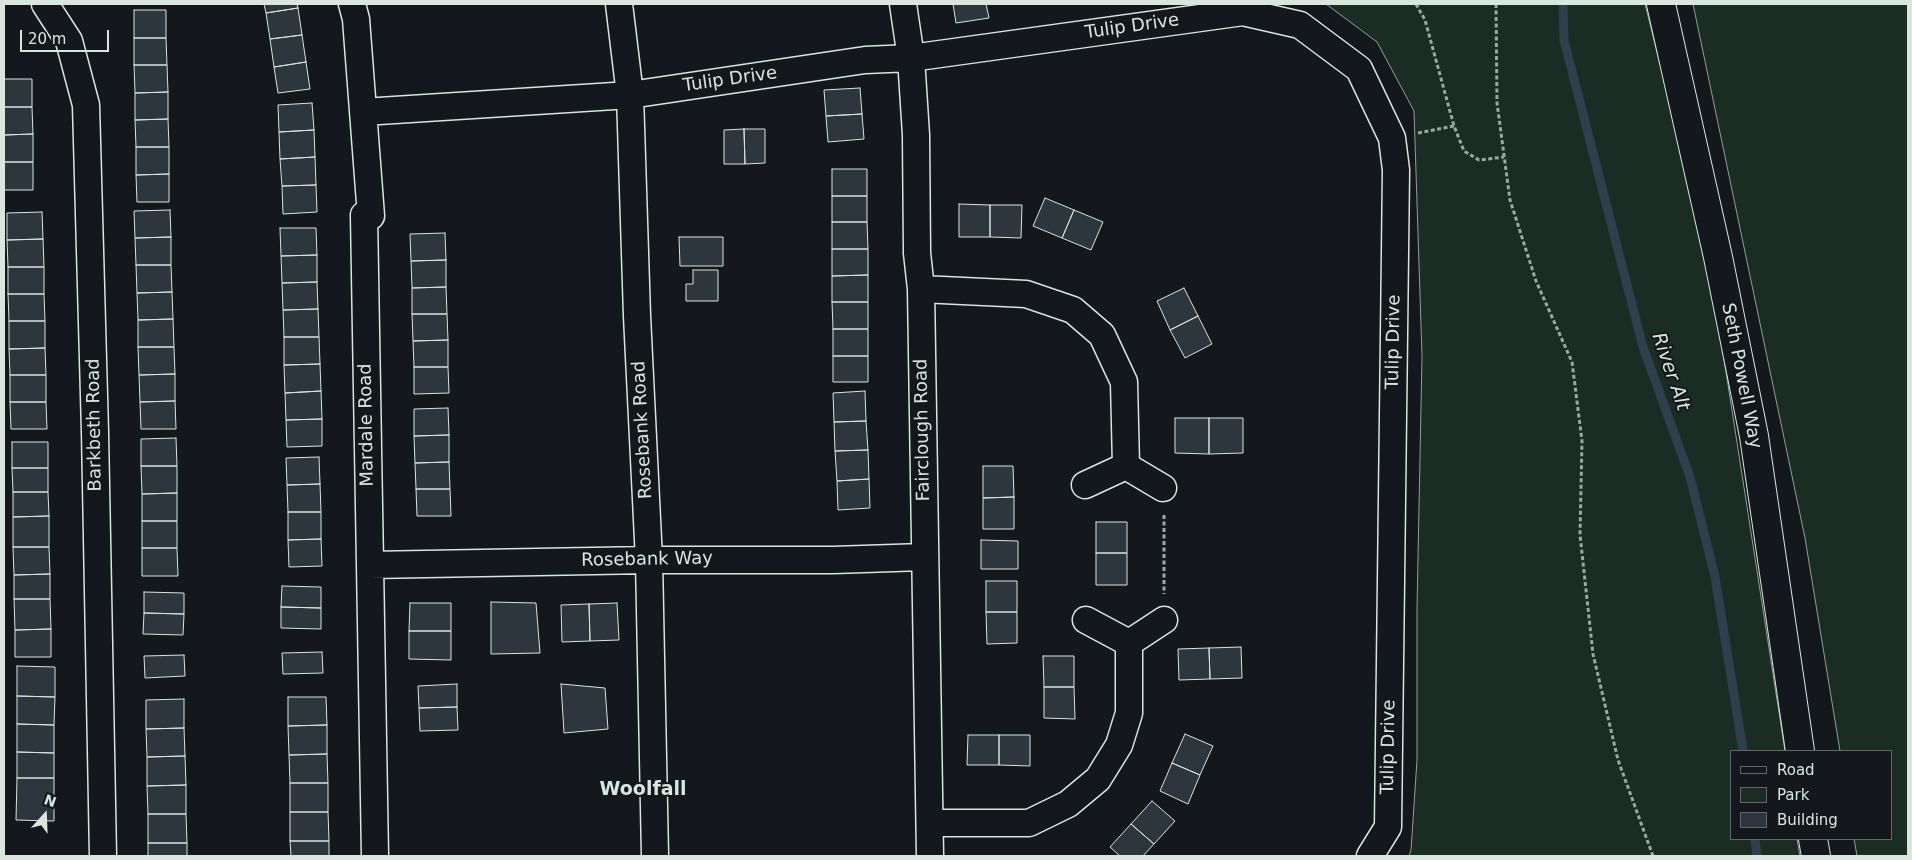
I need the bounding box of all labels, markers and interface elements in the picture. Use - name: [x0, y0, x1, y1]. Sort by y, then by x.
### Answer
- street label: Tulip Drive: [1084, 10, 1180, 44]
- scale bar: [22, 20, 111, 52]
- text: 20 m: [28, 30, 66, 48]
- street label: Tulip Drive: [682, 63, 778, 97]
- street label: Tulip Drive: [1382, 294, 1406, 390]
- street label: Seth Powell Way: [1716, 301, 1766, 451]
- water label: River Alt: [1646, 330, 1694, 414]
- street label: Barkbeth Road: [83, 358, 107, 492]
- street label: Fairclough Road: [911, 358, 935, 502]
- street label: Rosebank Road: [629, 360, 657, 500]
- street label: Mardale Road: [355, 363, 379, 487]
- street label: Rosebank Way: [581, 548, 713, 572]
- street label: Tulip Drive: [1377, 699, 1401, 795]
- legend: [1730, 750, 1892, 840]
- text: Road: [1777, 761, 1815, 779]
- district label: Woolfall: [599, 779, 687, 801]
- text: Park: [1777, 786, 1809, 804]
- north arrow: [20, 790, 70, 840]
- text: N: [42, 791, 58, 810]
- text: Building: [1777, 811, 1838, 829]

